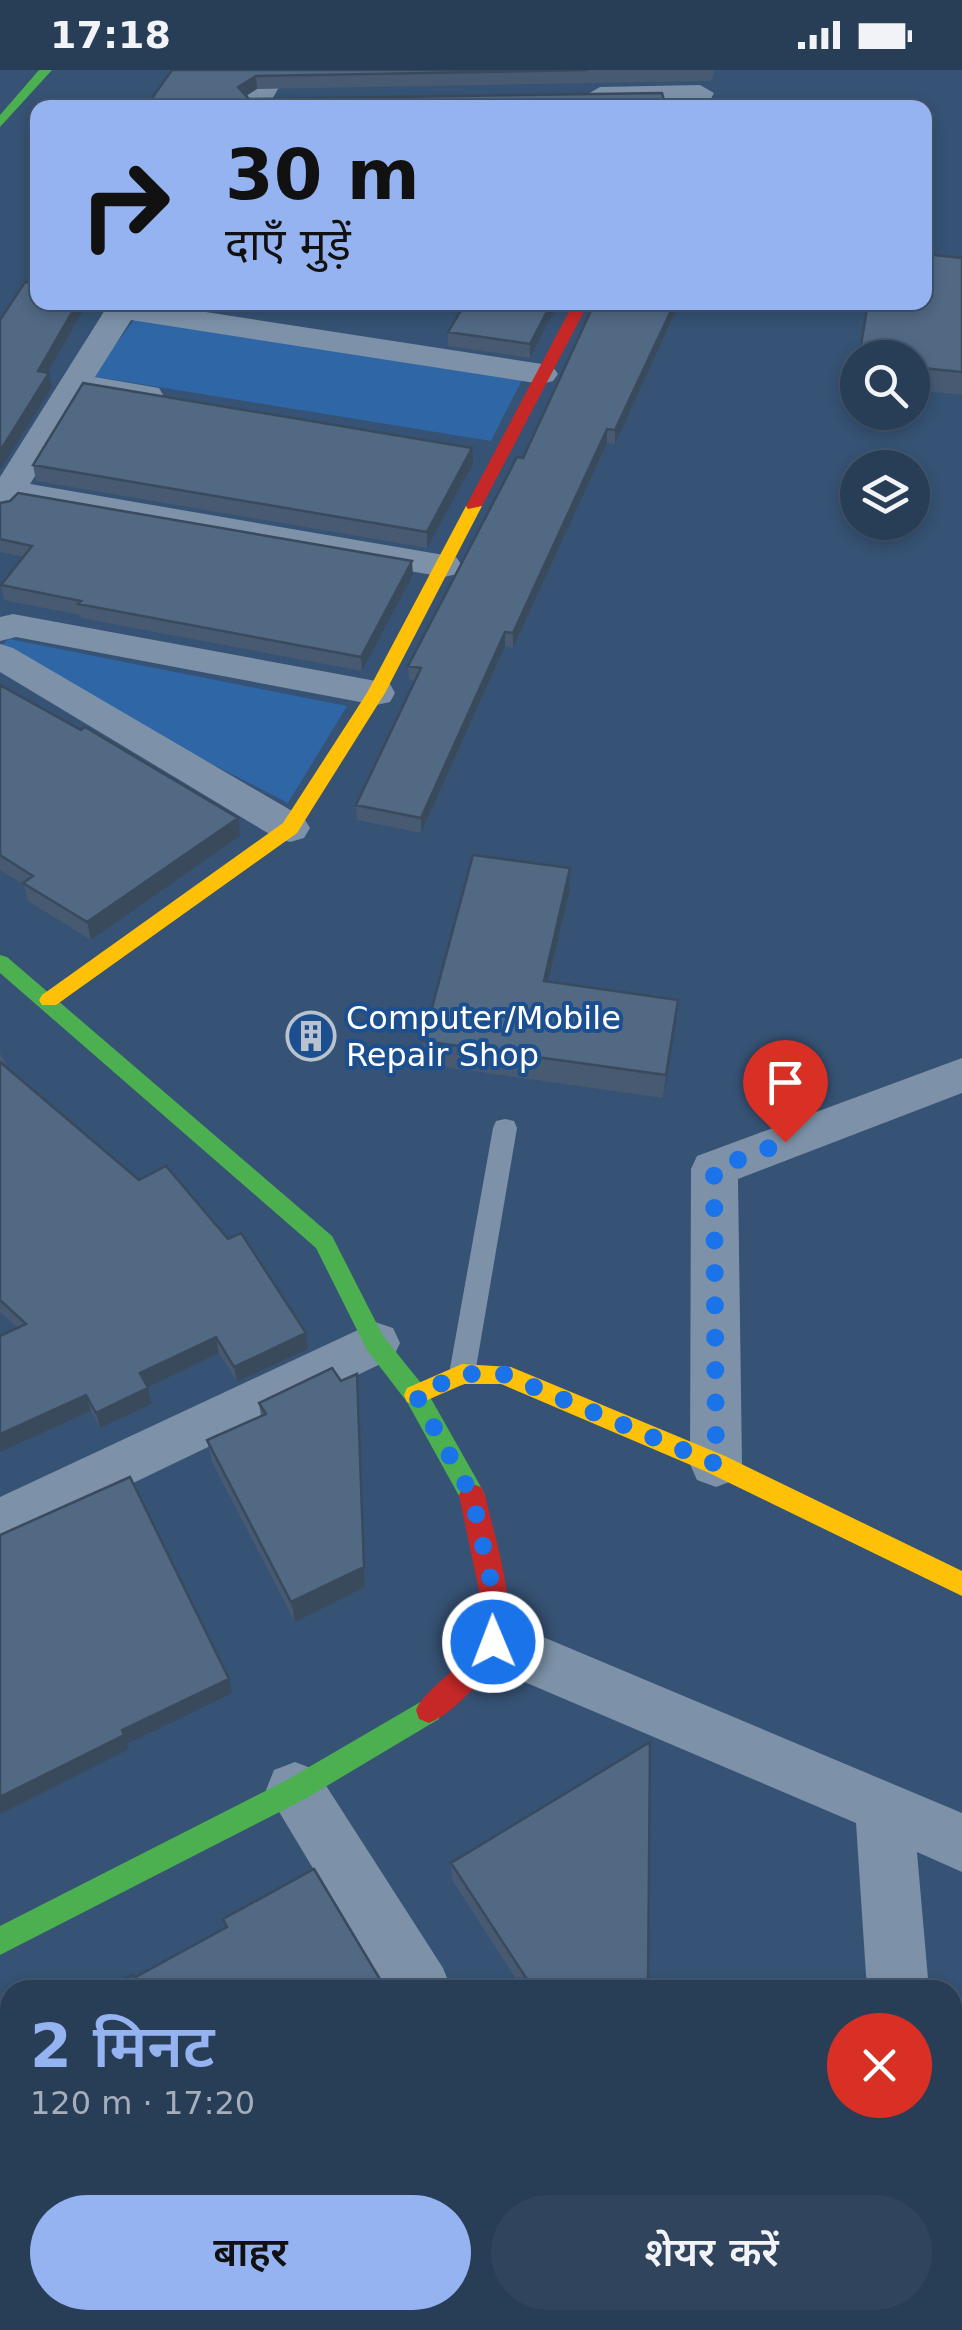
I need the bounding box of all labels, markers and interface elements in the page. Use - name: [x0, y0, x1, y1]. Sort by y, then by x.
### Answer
- text: 17:18: [50, 13, 171, 57]
- text: 30 m: [225, 134, 420, 216]
- icon: right: [60, 140, 190, 270]
- text: दाएँ मुड़ें: [225, 218, 351, 271]
- map controls: [840, 340, 930, 540]
- button: search: [840, 340, 930, 430]
- button: layers: [840, 450, 930, 540]
- place label: Computer/Mobile Repair Shop: [346, 999, 621, 1074]
- building icon: Computer/Mobile Repair Shop: [285, 1010, 337, 1062]
- pin: [743, 1040, 828, 1143]
- icon: arrive: [758, 1055, 813, 1110]
- position arrow: [441, 1590, 545, 1694]
- text: 2 मिनट: [30, 2011, 214, 2081]
- button: close: [827, 2013, 932, 2118]
- text: 120 m · 17:20: [30, 2084, 255, 2122]
- button: बाहर: [30, 2195, 471, 2310]
- button: शेयर करें: [491, 2195, 932, 2310]

